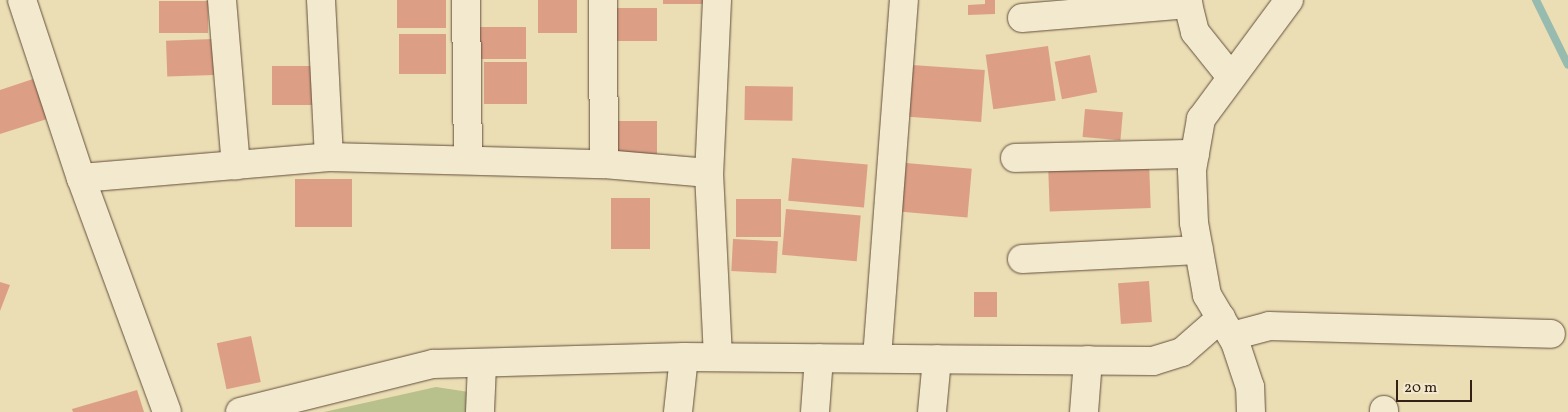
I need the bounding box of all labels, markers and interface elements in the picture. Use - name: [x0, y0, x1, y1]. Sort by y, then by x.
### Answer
- scale bar: [1398, 370, 1474, 402]
- text: 20 m: [1404, 378, 1437, 399]

